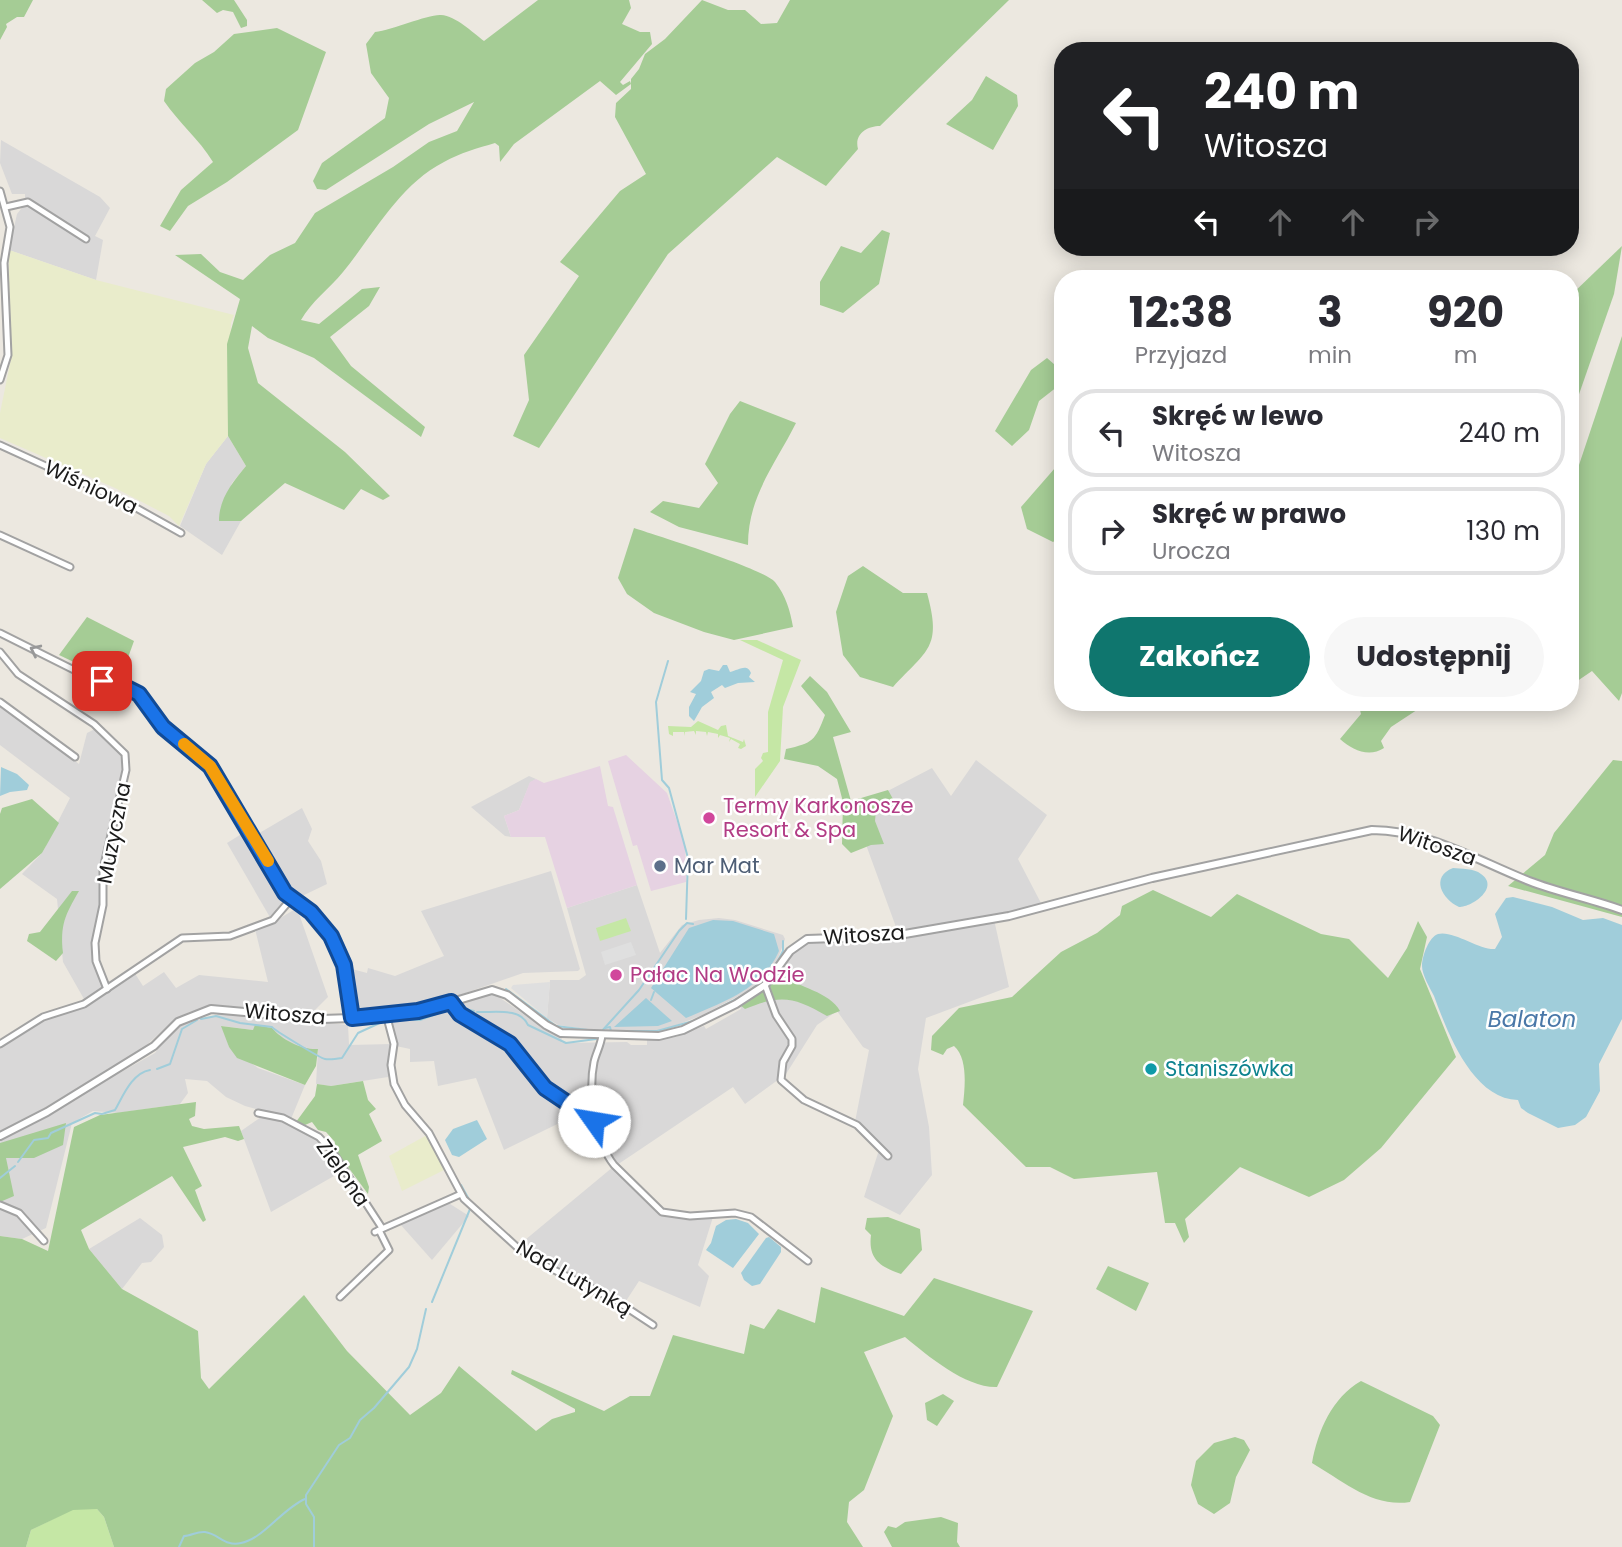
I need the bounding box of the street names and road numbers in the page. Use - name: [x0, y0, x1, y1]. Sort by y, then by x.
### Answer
- street label: Wiśniowa: [40, 452, 143, 521]
- street label: Muzyczna: [89, 780, 138, 886]
- street label: Witosza: [1394, 819, 1480, 872]
- street label: Witosza: [822, 917, 906, 952]
- street label: Witosza: [243, 996, 327, 1031]
- street label: Zielona: [310, 1133, 377, 1212]
- street label: Nad Lutynką: [511, 1233, 637, 1322]

